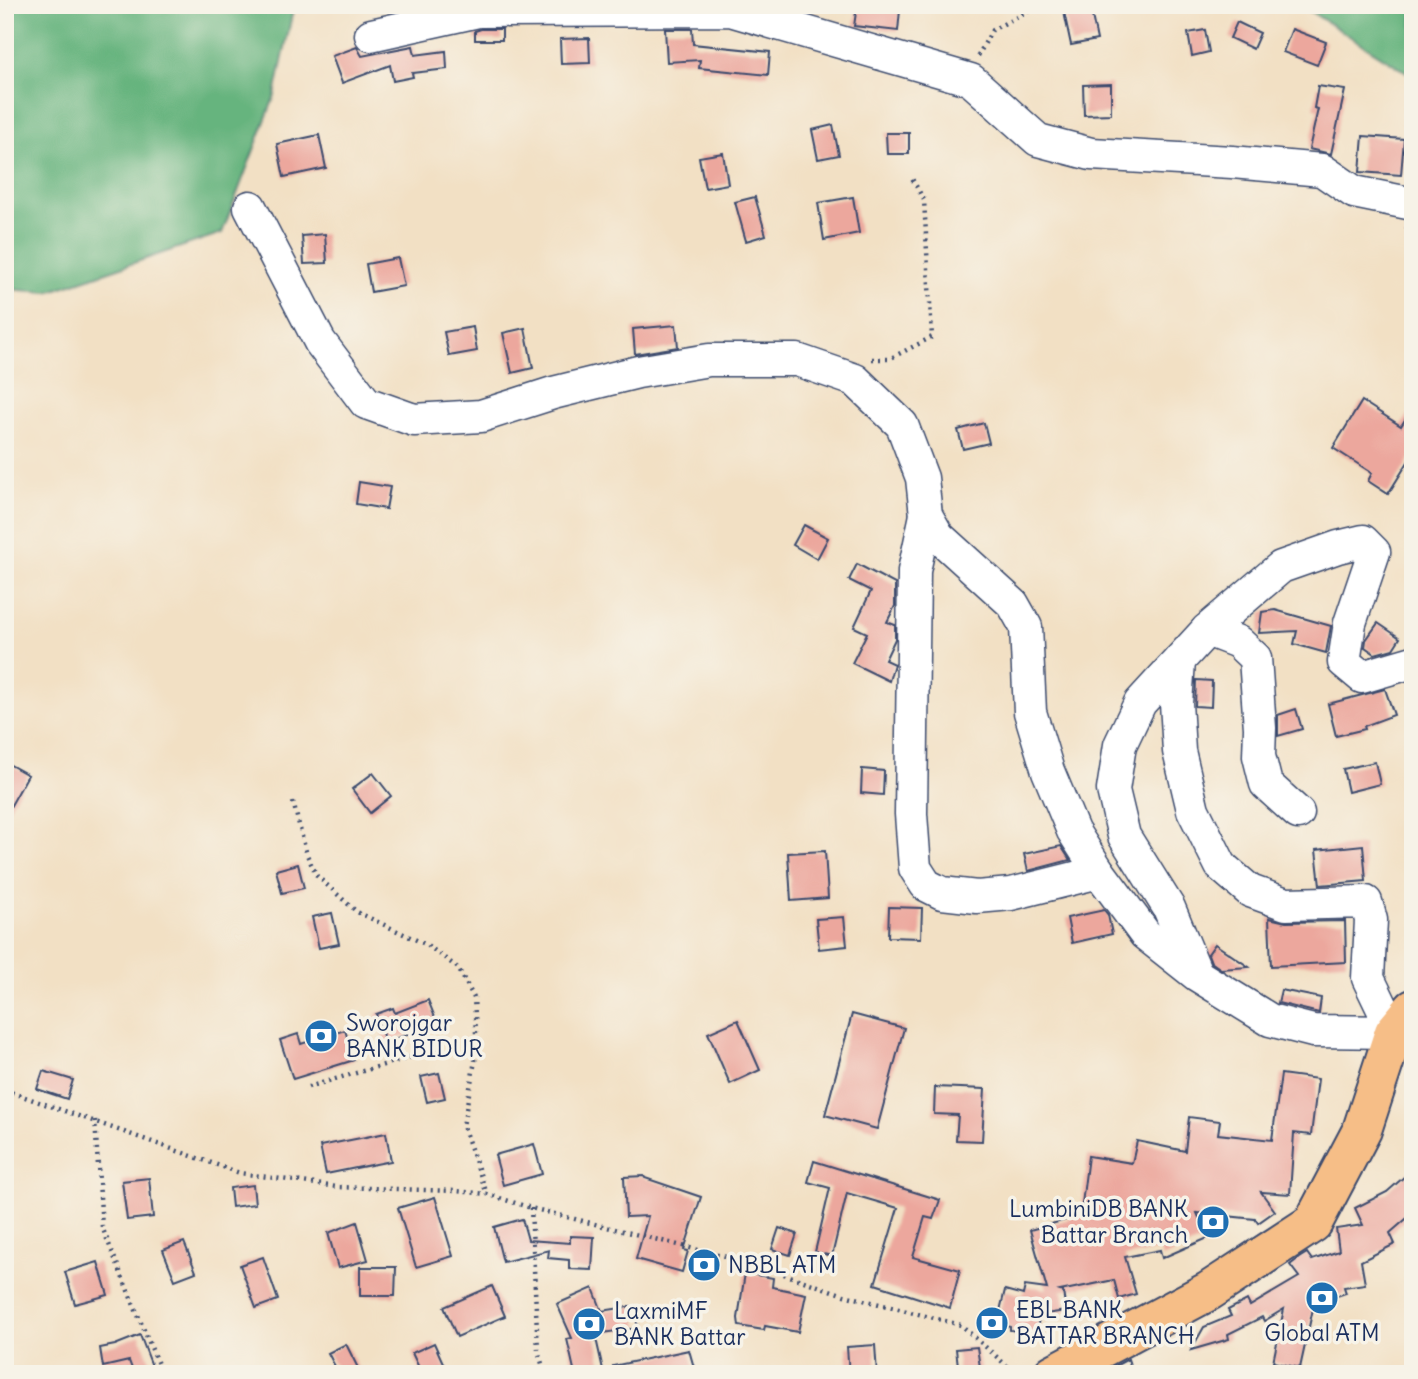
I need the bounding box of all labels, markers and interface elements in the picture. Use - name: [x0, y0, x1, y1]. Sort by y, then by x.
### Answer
- place label: Sworojgar BANK BIDUR: [346, 1008, 483, 1063]
- bank icon: Sworojgar BANK BIDUR: [302, 1017, 340, 1055]
- place label: LumbiniDB BANK Battar Branch: [1009, 1194, 1188, 1249]
- bank icon: LumbiniDB BANK Battar Branch: [1194, 1203, 1232, 1241]
- bank icon: NBBL ATM: [685, 1246, 723, 1284]
- place label: NBBL ATM: [728, 1250, 836, 1279]
- bank icon: Global ATM: [1303, 1279, 1341, 1317]
- place label: EBL BANK BATTAR BRANCH: [1016, 1295, 1195, 1350]
- place label: LaxmiMF BANK Battar: [614, 1296, 746, 1351]
- bank icon: EBL BANK BATTAR BRANCH: [973, 1304, 1011, 1342]
- bank icon: LaxmiMF BANK Battar: [570, 1305, 608, 1343]
- place label: Global ATM: [1264, 1318, 1380, 1347]

